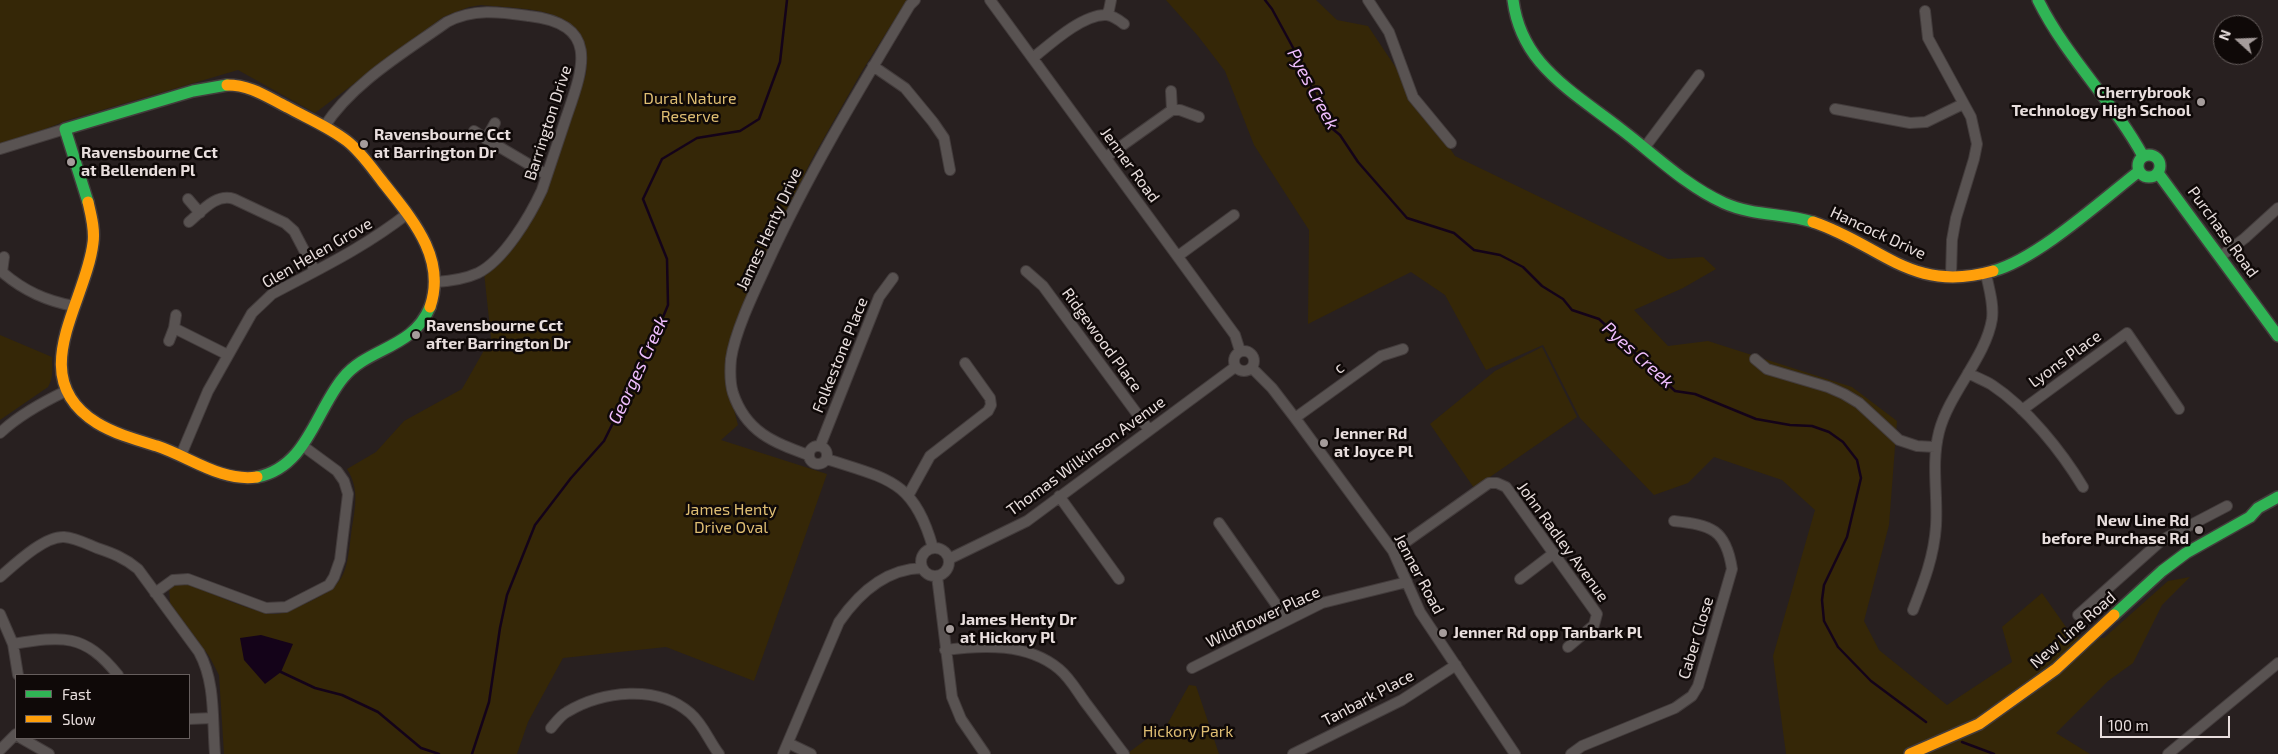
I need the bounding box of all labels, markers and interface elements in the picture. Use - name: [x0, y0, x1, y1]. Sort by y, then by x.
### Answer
- north arrow: [2213, 15, 2263, 65]
- text: N: [2215, 27, 2234, 43]
- water label: Pyes Creek: [1283, 45, 1343, 133]
- street label: Barrington Drive: [520, 63, 576, 183]
- place label: Cherrybrook Technology High School: [2012, 83, 2191, 121]
- park label: Dural Nature Reserve: [643, 89, 737, 127]
- marker: Cherrybrook Technology High School: [2195, 96, 2207, 108]
- street label: Jenner Road: [1096, 124, 1164, 206]
- place label: Ravensbourne Cct at Barrington Dr: [374, 125, 511, 163]
- marker: Ravensbourne Cct at Barrington Dr: [358, 138, 370, 150]
- place label: Ravensbourne Cct at Bellenden Pl: [81, 143, 218, 181]
- marker: Ravensbourne Cct at Bellenden Pl: [65, 156, 77, 168]
- street label: James Henty Drive: [732, 165, 806, 293]
- street label: Purchase Road: [2184, 183, 2262, 281]
- street label: Hancock Drive: [1827, 203, 1929, 263]
- street label: Glen Helen Grove: [259, 214, 375, 292]
- street label: Ridgewood Place: [1058, 284, 1146, 396]
- street label: Folkestone Place: [808, 295, 872, 415]
- water label: Georges Creek: [603, 312, 673, 428]
- place label: Ravensbourne Cct after Barrington Dr: [426, 316, 571, 354]
- water label: Pyes Creek: [1598, 317, 1678, 393]
- street label: Lyons Place: [2025, 326, 2105, 392]
- marker: Ravensbourne Cct after Barrington Dr: [410, 329, 422, 341]
- street label: c: [1330, 358, 1348, 378]
- street label: Thomas Wilkinson Avenue: [1003, 392, 1169, 520]
- place label: Jenner Rd at Joyce Pl: [1334, 424, 1413, 462]
- marker: Jenner Rd at Joyce Pl: [1318, 437, 1330, 449]
- street label: John Radley Avenue: [1513, 478, 1613, 606]
- park label: James Henty Drive Oval: [685, 500, 777, 538]
- place label: New Line Rd before Purchase Rd: [2042, 511, 2189, 549]
- marker: New Line Rd before Purchase Rd: [2193, 524, 2205, 536]
- street label: Jenner Road: [1390, 531, 1448, 617]
- street label: Wildflower Place: [1203, 582, 1323, 652]
- street label: New Line Road: [2026, 588, 2120, 672]
- street label: Caber Close: [1674, 594, 1718, 682]
- place label: James Henty Dr at Hickory Pl: [960, 610, 1077, 648]
- marker: James Henty Dr at Hickory Pl: [944, 623, 956, 635]
- place label: Jenner Rd opp Tanbark Pl: [1453, 623, 1642, 643]
- marker: Jenner Rd opp Tanbark Pl: [1437, 627, 1449, 639]
- street label: Tanbark Place: [1319, 666, 1417, 730]
- legend: [15, 674, 190, 739]
- text: Fast: [62, 685, 91, 703]
- scale bar: [2103, 706, 2233, 738]
- text: Slow: [62, 710, 96, 728]
- text: 100 m: [2108, 716, 2149, 734]
- park label: Hickory Park: [1143, 722, 1233, 742]

